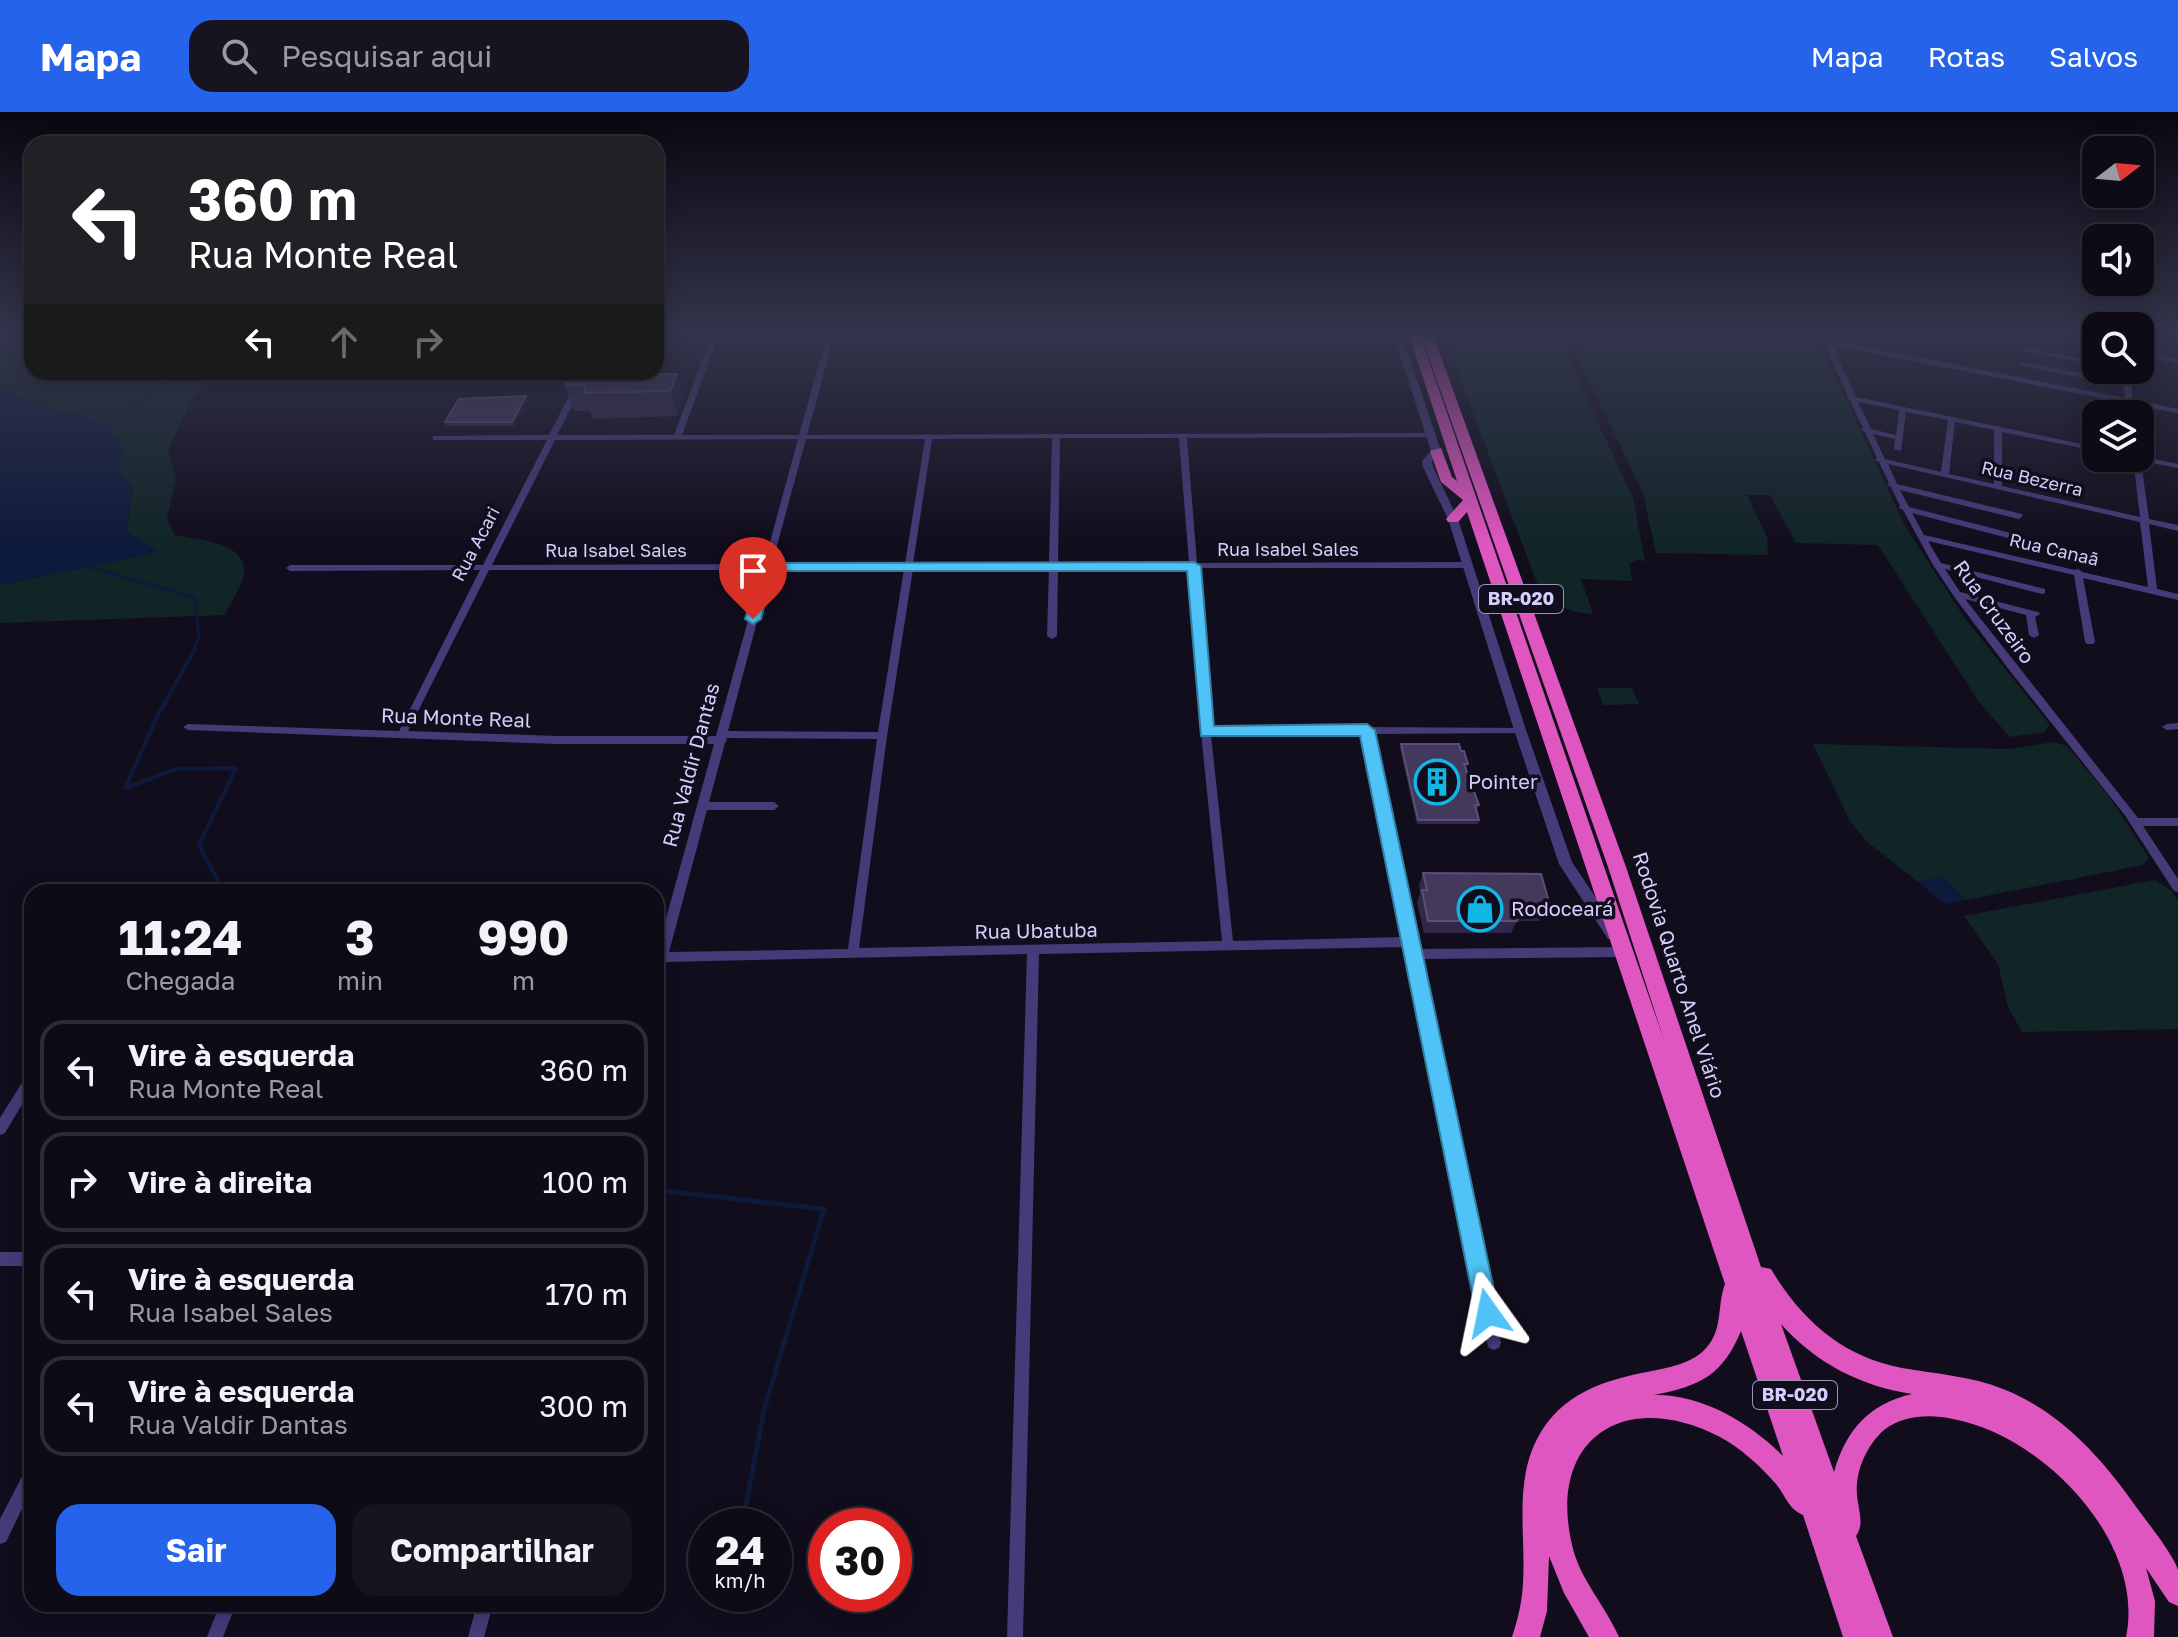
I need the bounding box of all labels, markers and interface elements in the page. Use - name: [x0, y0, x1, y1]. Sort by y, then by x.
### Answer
- search box: [189, 20, 749, 92]
- text: Mapa: [40, 34, 141, 79]
- icon: search: [217, 34, 261, 78]
- text: Pesquisar aqui: [281, 38, 492, 74]
- text: Mapa: [1811, 40, 1884, 73]
- text: Rotas: [1928, 40, 2005, 73]
- text: Salvos: [2049, 40, 2138, 73]
- north arrow: [2082, 136, 2154, 208]
- map controls: [2082, 136, 2154, 472]
- text: 360 m: [188, 165, 357, 232]
- icon: left: [56, 168, 160, 272]
- button: sound: [2082, 224, 2154, 296]
- text: Rua Monte Real: [188, 233, 458, 276]
- button: search: [2082, 312, 2154, 384]
- icon: left: [238, 320, 282, 364]
- icon: ahead: [322, 320, 366, 364]
- icon: right: [406, 320, 450, 364]
- button: layers: [2082, 400, 2154, 472]
- street label: Rua Bezerra: [1979, 456, 2085, 500]
- street label: Rua Acari: [446, 503, 504, 585]
- street label: Rua Canaã: [2007, 528, 2101, 570]
- pin: [719, 537, 787, 619]
- street label: Rua Isabel Sales: [1217, 538, 1359, 560]
- street label: Rua Isabel Sales: [545, 539, 687, 561]
- icon: arrive: [731, 549, 775, 593]
- street label: Rua Cruzeiro: [1949, 555, 2040, 668]
- road number: BR-020: [1479, 585, 1563, 613]
- street label: Rua Valdir Dantas: [657, 680, 724, 849]
- street label: Rua Monte Real: [381, 702, 532, 732]
- building icon: Pointer: [1413, 758, 1461, 806]
- place label: Pointer: [1468, 769, 1538, 793]
- street label: Rodovia Quarto Anel Viário: [1629, 849, 1731, 1101]
- shop icon: Rodoceará: [1456, 885, 1504, 933]
- place label: Rodoceará: [1511, 896, 1613, 920]
- text: 11:24: [118, 908, 243, 966]
- text: 3: [345, 908, 375, 966]
- text: 990: [477, 908, 570, 966]
- street label: Rua Ubatuba: [974, 917, 1098, 943]
- text: Chegada: [125, 965, 236, 996]
- text: min: [337, 965, 383, 996]
- text: m: [512, 965, 535, 996]
- text: Vire à esquerda: [128, 1037, 354, 1073]
- icon: left: [60, 1048, 104, 1092]
- text: 360 m: [540, 1052, 628, 1088]
- text: Rua Monte Real: [128, 1073, 323, 1104]
- icon: right: [60, 1160, 104, 1204]
- text: Vire à direita: [128, 1164, 312, 1200]
- text: 100 m: [542, 1164, 628, 1200]
- text: Vire à esquerda: [128, 1261, 354, 1297]
- position arrow: [1446, 1271, 1530, 1355]
- icon: left: [60, 1272, 104, 1316]
- text: 170 m: [545, 1276, 628, 1312]
- text: Rua Isabel Sales: [128, 1297, 333, 1328]
- text: Vire à esquerda: [128, 1373, 354, 1409]
- road number: BR-020: [1753, 1381, 1837, 1409]
- icon: left: [60, 1384, 104, 1428]
- text: 300 m: [539, 1388, 628, 1424]
- text: Rua Valdir Dantas: [128, 1409, 348, 1440]
- button: Sair: [56, 1504, 336, 1596]
- button: Compartilhar: [352, 1504, 632, 1596]
- speed limit sign: 30: [808, 1508, 912, 1612]
- text: 24: [715, 1526, 765, 1574]
- text: km/h: [715, 1568, 765, 1592]

